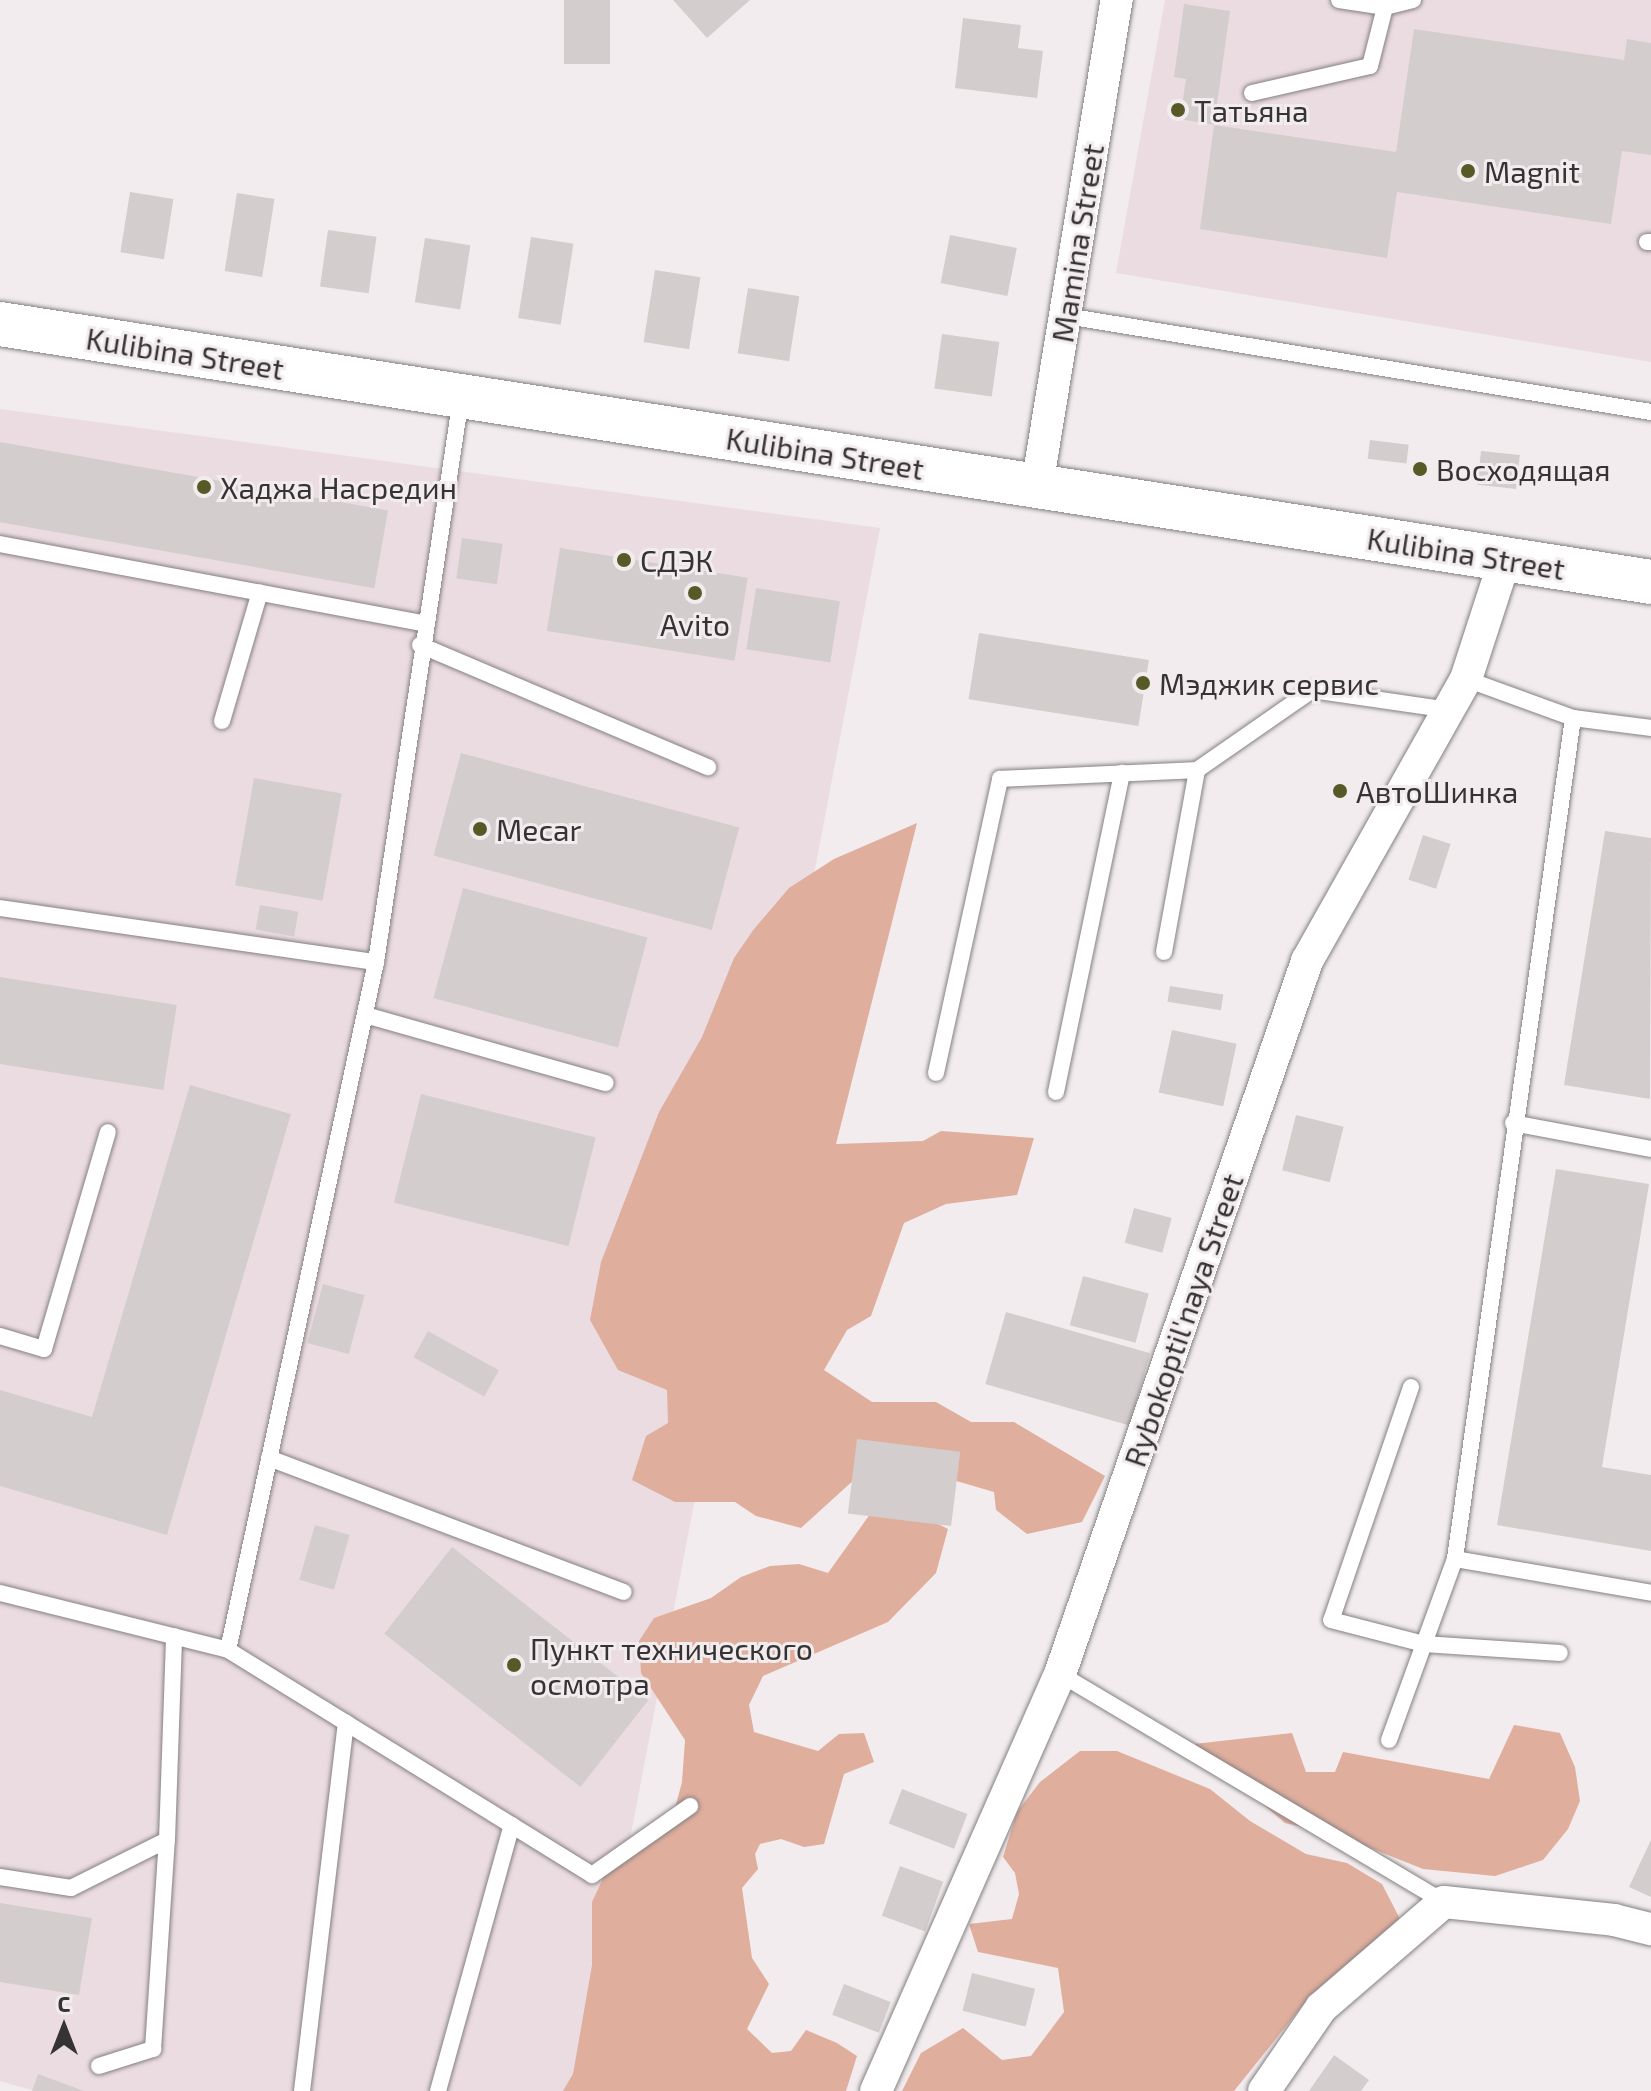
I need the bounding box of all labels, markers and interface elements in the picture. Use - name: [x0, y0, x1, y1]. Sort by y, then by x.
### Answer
- place label: Татьяна: [1194, 92, 1308, 128]
- marker: Татьяна: [1169, 101, 1187, 119]
- street label: Mamina Street: [1044, 141, 1110, 345]
- place label: Magnit: [1484, 153, 1580, 189]
- marker: Magnit: [1459, 162, 1477, 180]
- street label: Kulibina Street: [84, 320, 286, 386]
- street label: Kulibina Street: [724, 420, 926, 486]
- place label: Восходящая: [1436, 451, 1611, 487]
- marker: Восходящая: [1411, 460, 1429, 478]
- place label: Хаджа Насредин: [220, 469, 457, 505]
- marker: Хаджа Насредин: [195, 478, 213, 496]
- street label: Kulibina Street: [1365, 520, 1567, 586]
- place label: СДЭК: [640, 542, 713, 578]
- marker: СДЭК: [615, 551, 633, 569]
- marker: Avito: [686, 584, 704, 602]
- place label: Avito: [660, 606, 730, 642]
- place label: Мэджик сервис: [1159, 665, 1379, 701]
- marker: Мэджик сервис: [1134, 674, 1152, 692]
- place label: АвтоШинка: [1356, 773, 1518, 809]
- marker: АвтоШинка: [1331, 782, 1349, 800]
- place label: Mecar: [496, 811, 582, 847]
- marker: Mecar: [471, 820, 489, 838]
- street label: Rybokoptil'naya Street: [1116, 1169, 1250, 1471]
- place label: Пункт технического осмотра: [530, 1630, 813, 1700]
- marker: Пункт технического осмотра: [505, 1656, 523, 1674]
- north arrow: [24, 1987, 104, 2067]
- text: С: [58, 1990, 70, 2016]

